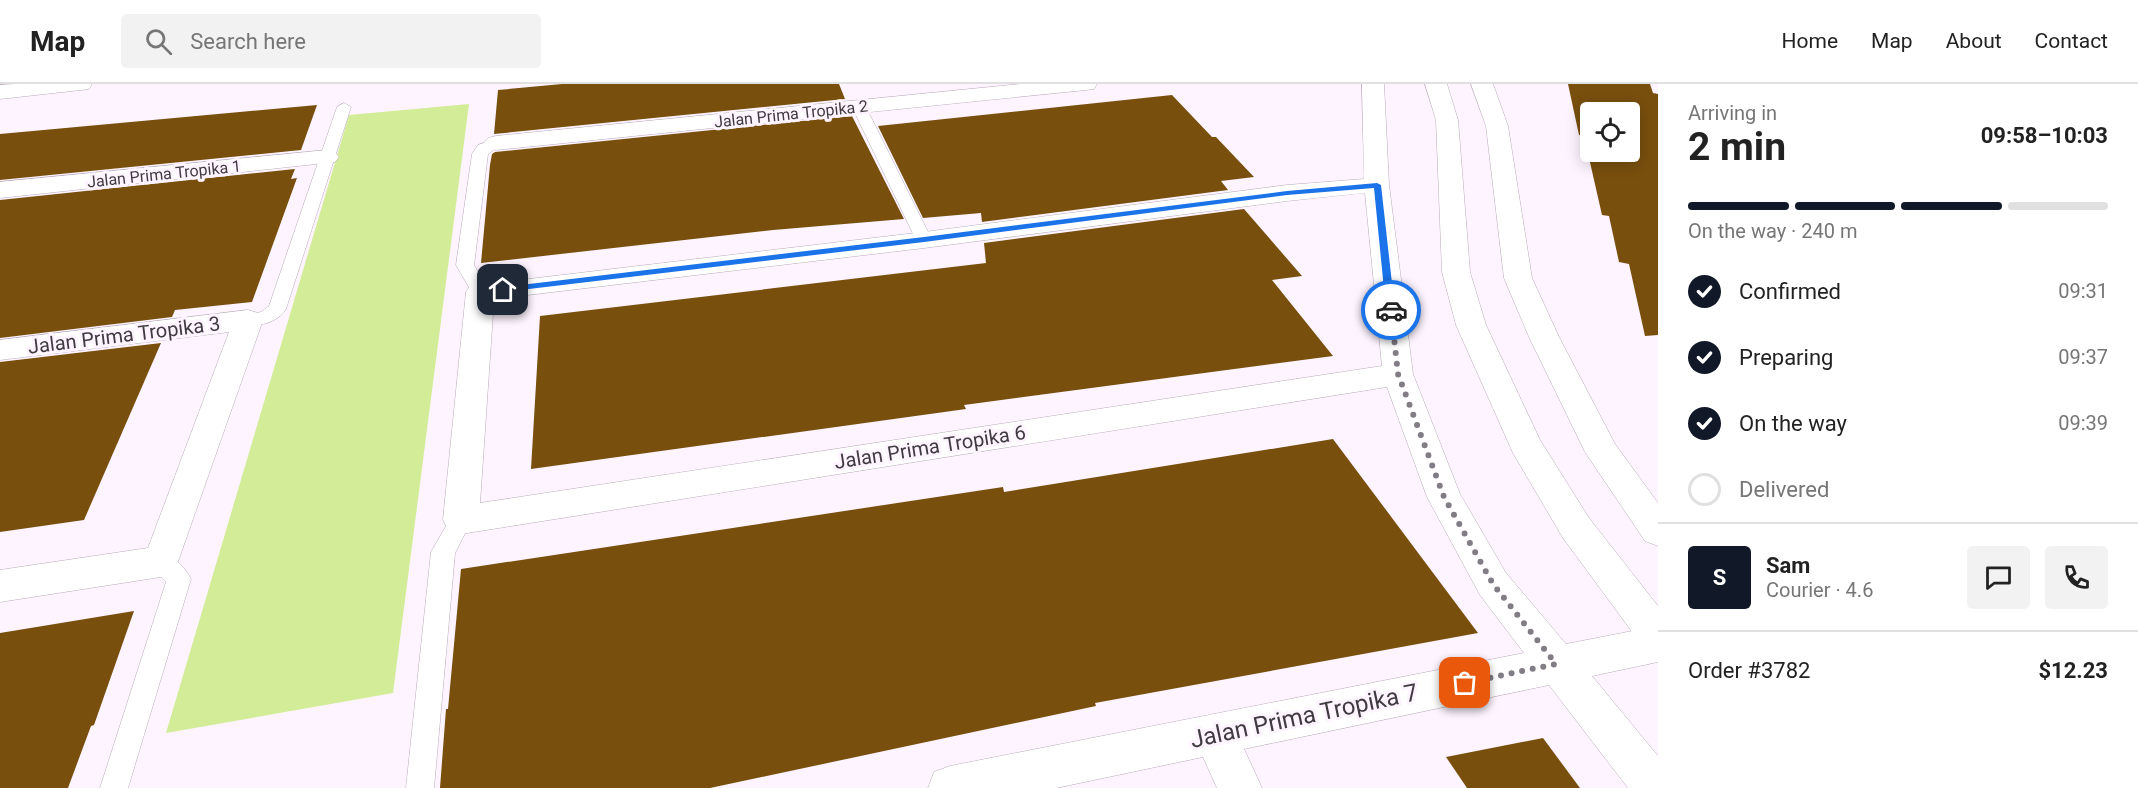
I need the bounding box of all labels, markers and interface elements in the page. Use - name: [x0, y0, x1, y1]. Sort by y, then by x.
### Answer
- search box: [121, 14, 541, 68]
- text: Map: [30, 25, 85, 58]
- icon: search: [142, 25, 175, 58]
- text: Search here: [190, 29, 306, 54]
- text: Home: [1782, 29, 1838, 53]
- text: Map: [1871, 29, 1913, 53]
- text: About: [1946, 29, 2002, 53]
- text: Contact: [2035, 29, 2108, 53]
- street label: Jalan Prima Tropika 2: [713, 96, 869, 132]
- text: Arriving in: [1688, 101, 1777, 125]
- map controls: [1580, 102, 1640, 162]
- button: locate: [1580, 102, 1640, 162]
- text: 09:58–10:03: [1981, 123, 2108, 148]
- text: 2 min: [1688, 124, 1786, 170]
- street label: Jalan Prima Tropika 1: [86, 156, 242, 192]
- text: On the way · 240 m: [1688, 219, 1857, 243]
- pin: [477, 264, 528, 315]
- icon: home: [486, 273, 519, 306]
- icon: check: [1688, 275, 1721, 308]
- text: Confirmed: [1739, 279, 1841, 304]
- text: 09:31: [2058, 279, 2108, 303]
- courier: [1361, 280, 1421, 340]
- icon: car: [1375, 294, 1408, 327]
- street label: Jalan Prima Tropika 3: [27, 311, 221, 359]
- icon: check: [1688, 341, 1721, 374]
- text: Preparing: [1739, 345, 1833, 370]
- text: 09:37: [2058, 345, 2108, 369]
- icon: check: [1688, 407, 1721, 440]
- text: On the way: [1739, 411, 1847, 436]
- text: 09:39: [2058, 411, 2108, 435]
- street label: Jalan Prima Tropika 6: [833, 420, 1027, 474]
- text: Delivered: [1739, 477, 1829, 502]
- button: chat: [1967, 546, 2030, 609]
- button: phone: [2045, 546, 2108, 609]
- text: Sam: [1766, 553, 1810, 578]
- text: S: [1713, 565, 1726, 590]
- text: Courier · 4.6: [1766, 578, 1873, 602]
- pin: [1439, 657, 1490, 708]
- text: Order #3782: [1688, 658, 1810, 683]
- text: $12.23: [2039, 658, 2108, 683]
- icon: bag: [1448, 666, 1481, 699]
- street label: Jalan Prima Tropika 7: [1188, 678, 1420, 754]

